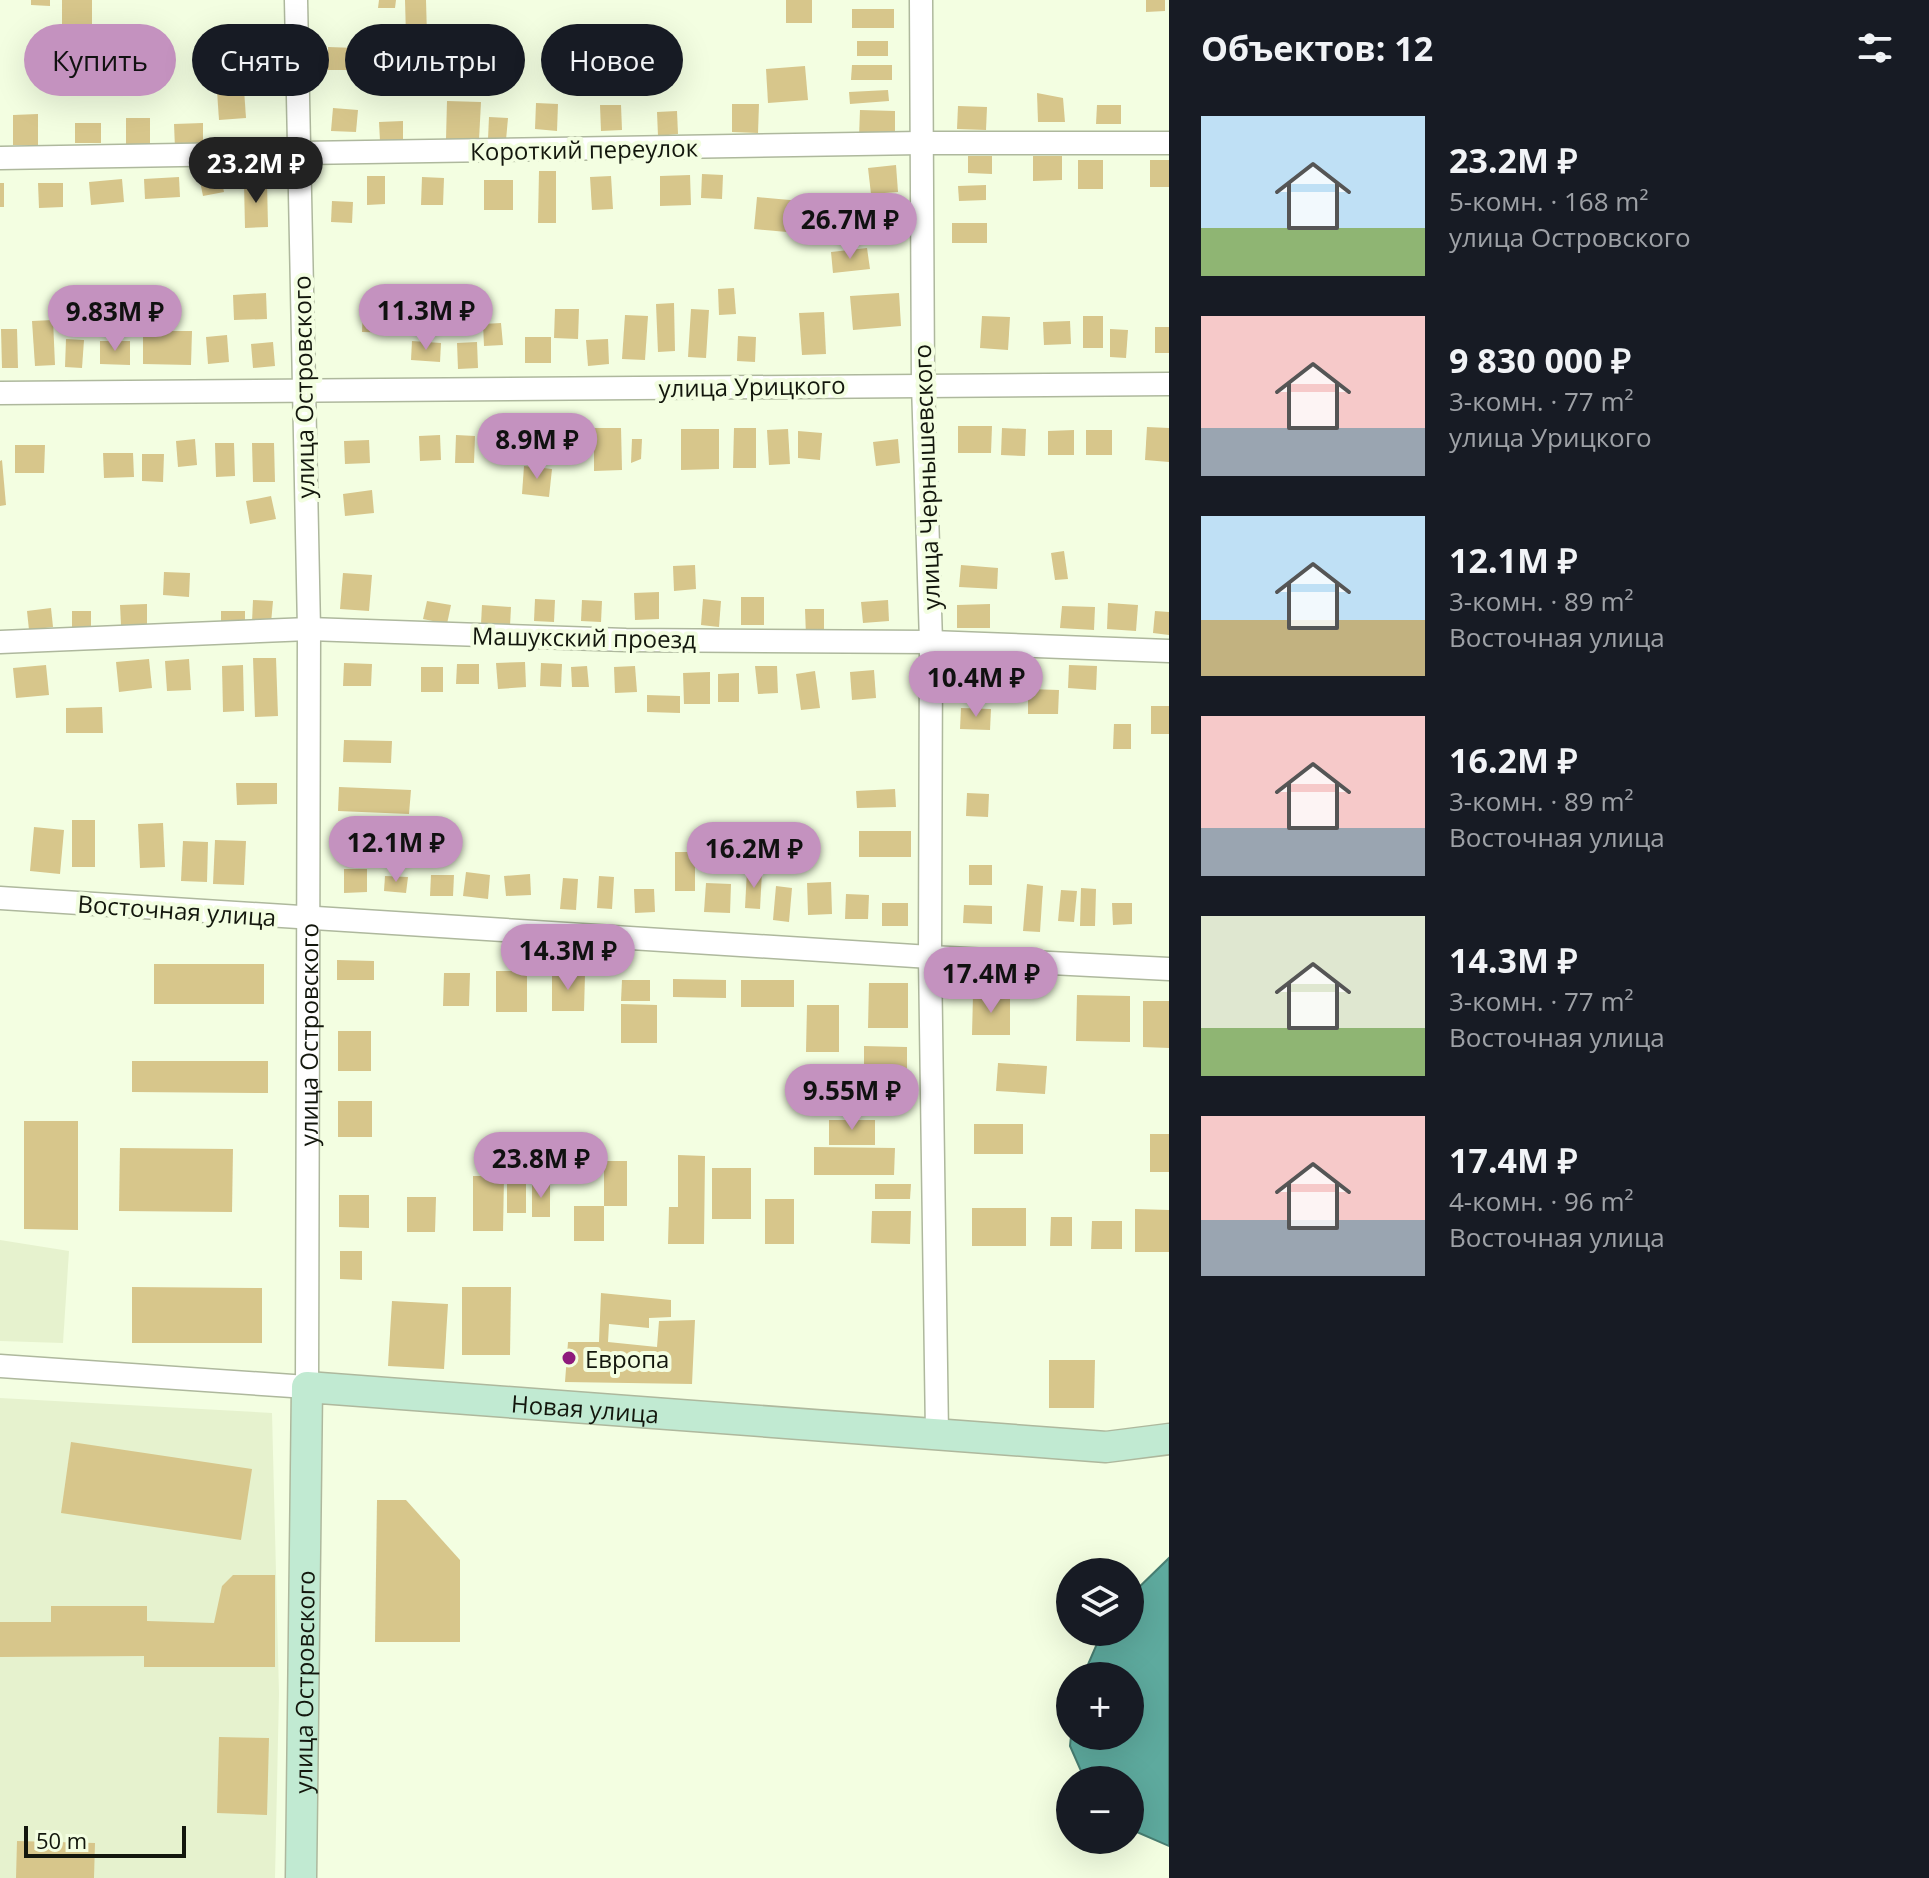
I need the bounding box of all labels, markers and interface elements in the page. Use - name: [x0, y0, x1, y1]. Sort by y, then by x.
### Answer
- chip: Купить: [24, 24, 176, 96]
- chip: Снять: [192, 24, 329, 96]
- chip: Фильтры: [345, 24, 525, 96]
- chip: Новое: [541, 24, 683, 96]
- text: Объектов: 12: [1201, 25, 1433, 71]
- icon: filters: [1853, 26, 1897, 70]
- street label: Короткий переулок: [470, 131, 699, 167]
- pin: 23.2M ₽: [182, 137, 330, 205]
- text: 23.2M ₽: [1449, 137, 1578, 183]
- text: 23.2M ₽: [207, 145, 305, 181]
- icon: home: [1265, 148, 1361, 244]
- text: 5-комн. · 168 m²: [1449, 183, 1648, 219]
- pin: 26.7M ₽: [776, 193, 924, 261]
- text: 26.7M ₽: [801, 201, 899, 237]
- text: улица Островского: [1449, 219, 1691, 255]
- street label: улица Островского: [285, 275, 321, 499]
- pin: 11.3M ₽: [352, 284, 500, 352]
- pin: 9.83M ₽: [41, 285, 189, 353]
- text: 11.3M ₽: [377, 292, 475, 328]
- text: 9.83M ₽: [66, 293, 164, 329]
- text: 9 830 000 ₽: [1449, 337, 1631, 383]
- street label: улица Чернышевского: [905, 344, 947, 610]
- icon: home: [1265, 348, 1361, 444]
- street label: улица Урицкого: [658, 368, 846, 404]
- text: 3-комн. · 77 m²: [1449, 383, 1634, 419]
- pin: 8.9M ₽: [472, 413, 602, 481]
- text: улица Урицкого: [1449, 419, 1652, 455]
- text: 8.9M ₽: [495, 421, 579, 457]
- text: 12.1M ₽: [1449, 537, 1578, 583]
- icon: home: [1265, 548, 1361, 644]
- text: 3-комн. · 89 m²: [1449, 583, 1634, 619]
- street label: Машукский проезд: [472, 619, 697, 655]
- text: Восточная улица: [1449, 619, 1665, 655]
- pin: 10.4M ₽: [902, 651, 1050, 719]
- text: 10.4M ₽: [927, 659, 1025, 695]
- text: 16.2M ₽: [1449, 737, 1578, 783]
- icon: home: [1265, 748, 1361, 844]
- text: 3-комн. · 89 m²: [1449, 783, 1634, 819]
- pin: 12.1M ₽: [322, 816, 470, 884]
- text: Восточная улица: [1449, 819, 1665, 855]
- pin: 16.2M ₽: [680, 822, 828, 890]
- text: 12.1M ₽: [347, 824, 445, 860]
- text: 16.2M ₽: [705, 830, 803, 866]
- street label: Восточная улица: [77, 887, 277, 933]
- street label: улица Островского: [291, 923, 325, 1146]
- pin: 14.3M ₽: [494, 924, 642, 992]
- text: 14.3M ₽: [519, 932, 617, 968]
- text: 14.3M ₽: [1449, 937, 1578, 983]
- pin: 17.4M ₽: [917, 947, 1065, 1015]
- icon: home: [1265, 948, 1361, 1044]
- text: 17.4M ₽: [942, 955, 1040, 991]
- text: 3-комн. · 77 m²: [1449, 983, 1634, 1019]
- text: Восточная улица: [1449, 1019, 1665, 1055]
- pin: 9.55M ₽: [778, 1064, 926, 1132]
- text: 9.55M ₽: [803, 1072, 901, 1108]
- pin: 23.8M ₽: [467, 1132, 615, 1200]
- text: 17.4M ₽: [1449, 1137, 1578, 1183]
- text: 23.8M ₽: [492, 1140, 590, 1176]
- icon: home: [1265, 1148, 1361, 1244]
- text: 4-комн. · 96 m²: [1449, 1183, 1634, 1219]
- text: Восточная улица: [1449, 1219, 1665, 1255]
- place label: Европа: [585, 1342, 669, 1375]
- marker: Европа: [560, 1349, 578, 1367]
- street label: Новая улица: [510, 1386, 660, 1430]
- map controls: [1056, 1558, 1144, 1854]
- button: layers: [1056, 1558, 1144, 1646]
- street label: улица Островского: [286, 1570, 321, 1794]
- button: +: [1056, 1662, 1144, 1750]
- button: −: [1056, 1766, 1144, 1854]
- scale bar: [24, 1822, 186, 1858]
- text: 50 m: [36, 1825, 87, 1855]

